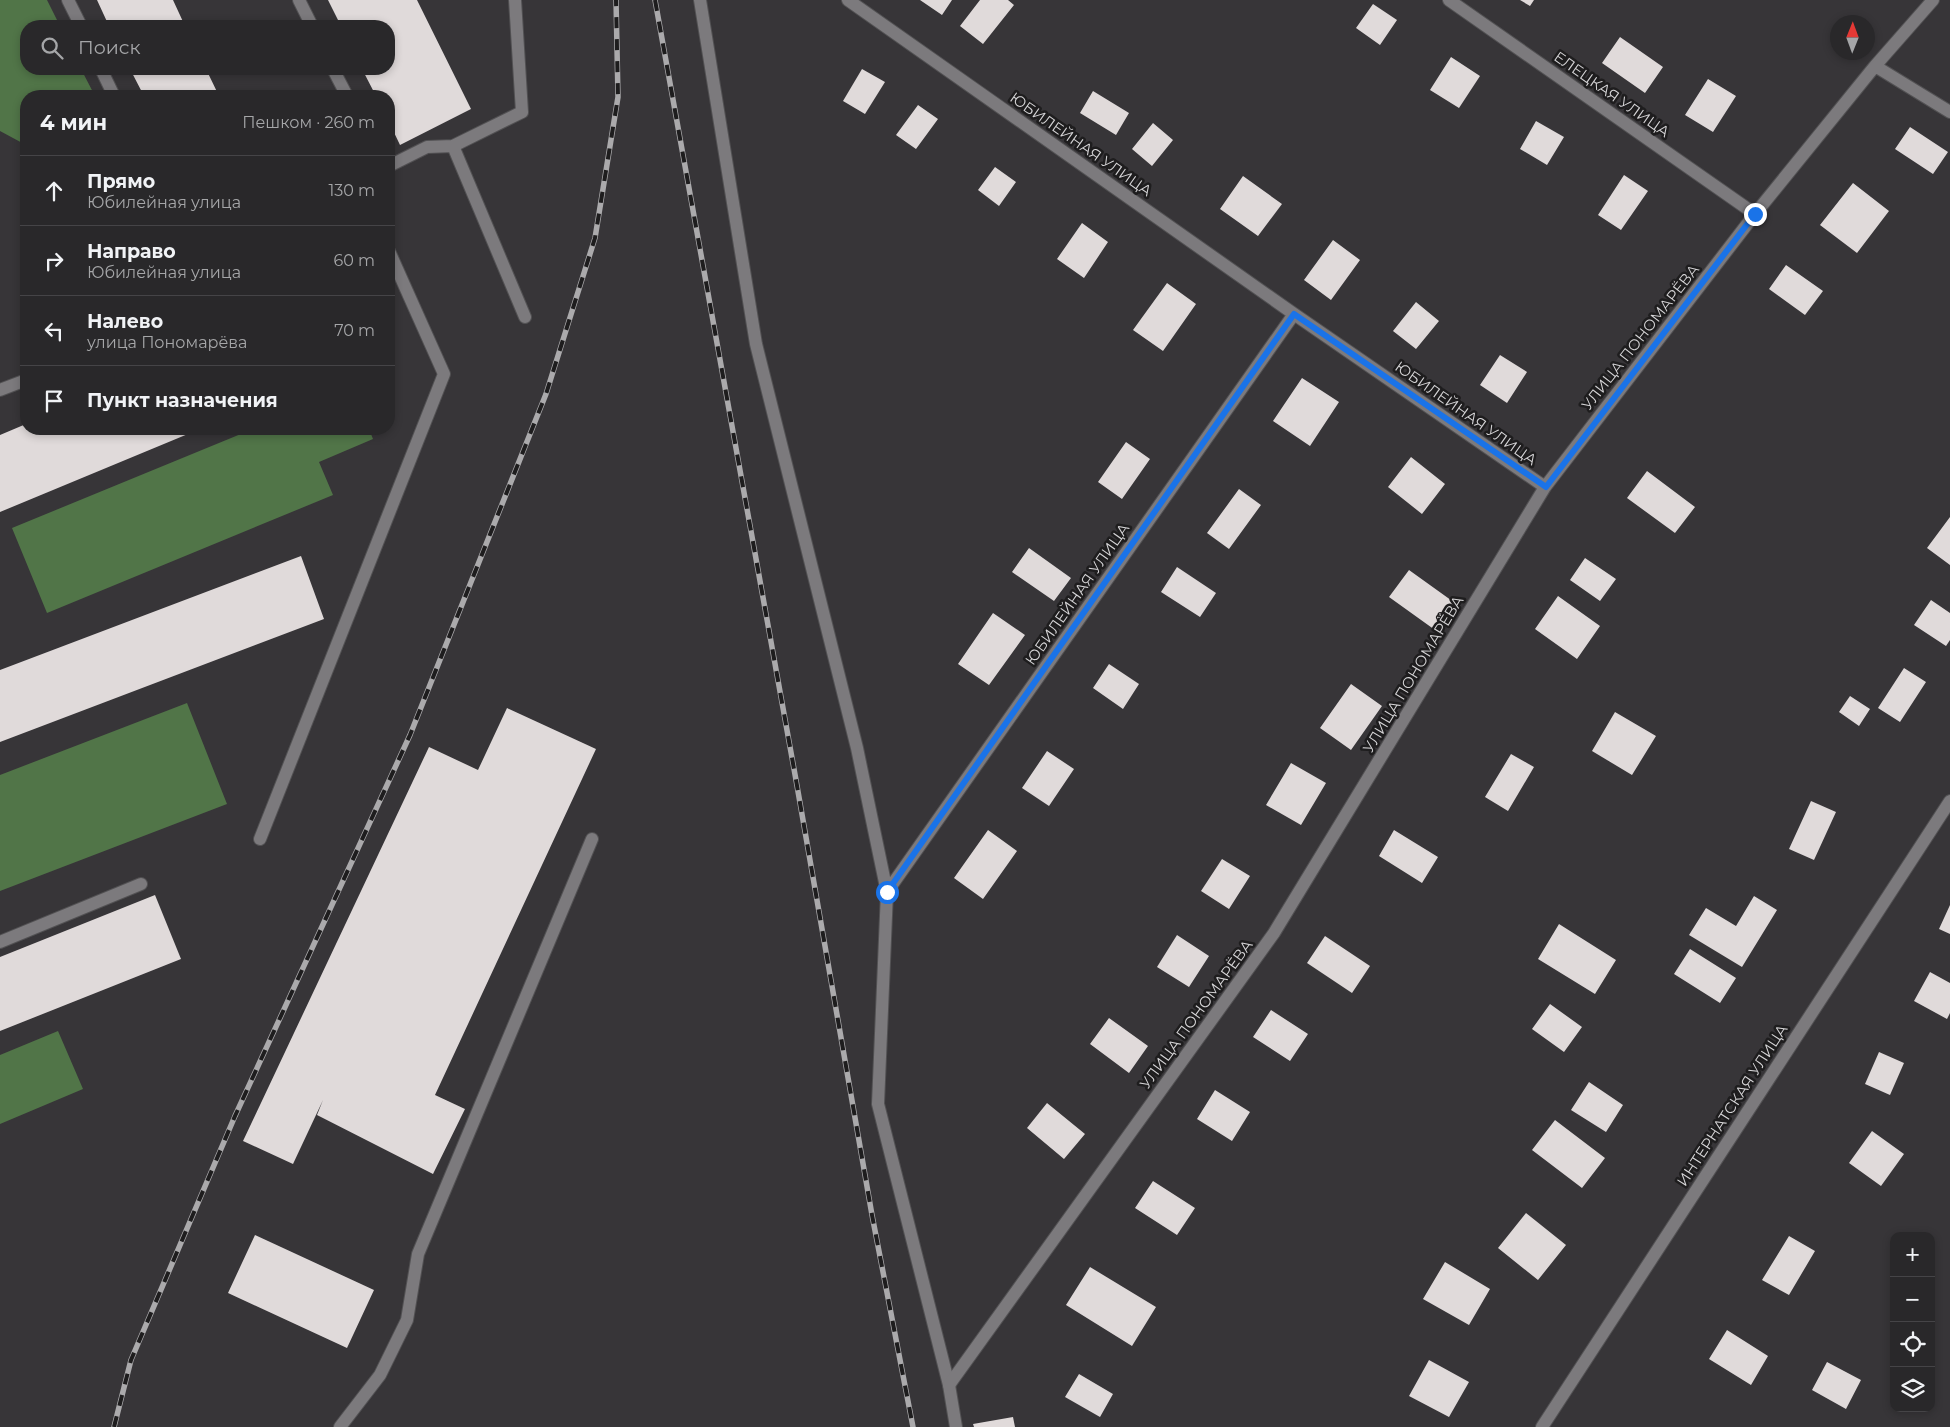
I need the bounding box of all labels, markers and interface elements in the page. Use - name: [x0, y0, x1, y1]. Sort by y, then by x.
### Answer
- north arrow: [1830, 15, 1875, 60]
- search box: [20, 20, 395, 75]
- icon: search: [38, 34, 66, 62]
- text: Поиск: [78, 36, 141, 59]
- street label: ЕЛЕЦКАЯ УЛИЦА: [1550, 47, 1674, 141]
- street label: ЮБИЛЕЙНАЯ УЛИЦА: [1006, 88, 1156, 200]
- text: 4 мин: [40, 110, 107, 135]
- text: Пешком · 260 m: [242, 113, 375, 132]
- text: Прямо: [87, 170, 155, 193]
- icon: ahead: [40, 177, 68, 205]
- text: 130 m: [328, 181, 375, 200]
- text: Юбилейная улица: [87, 193, 241, 212]
- route end: [1744, 203, 1767, 226]
- text: Направо: [87, 240, 176, 263]
- icon: right: [40, 247, 68, 275]
- text: 60 m: [333, 251, 375, 270]
- street label: УЛИЦА ПОНОМАРЁВА: [1577, 260, 1703, 414]
- text: Юбилейная улица: [87, 263, 241, 282]
- text: Налево: [87, 310, 163, 333]
- icon: left: [40, 317, 68, 345]
- text: 70 m: [334, 321, 375, 340]
- text: улица Пономарёва: [87, 333, 247, 352]
- street label: ЮБИЛЕЙНАЯ УЛИЦА: [1391, 357, 1541, 469]
- icon: arrive: [40, 387, 68, 415]
- text: Пункт назначения: [87, 389, 278, 412]
- street label: ЮБИЛЕЙНАЯ УЛИЦА: [1021, 519, 1133, 669]
- street label: УЛИЦА ПОНОМАРЁВА: [1358, 592, 1468, 756]
- route start: [876, 881, 899, 904]
- street label: УЛИЦА ПОНОМАРЁВА: [1135, 936, 1257, 1092]
- street label: ИНТЕРНАТСКАЯ УЛИЦА: [1672, 1020, 1792, 1190]
- map controls: [1890, 1232, 1935, 1412]
- button: +: [1890, 1232, 1935, 1277]
- button: −: [1890, 1277, 1935, 1322]
- button: locate: [1890, 1322, 1935, 1367]
- button: layers: [1890, 1367, 1935, 1412]

